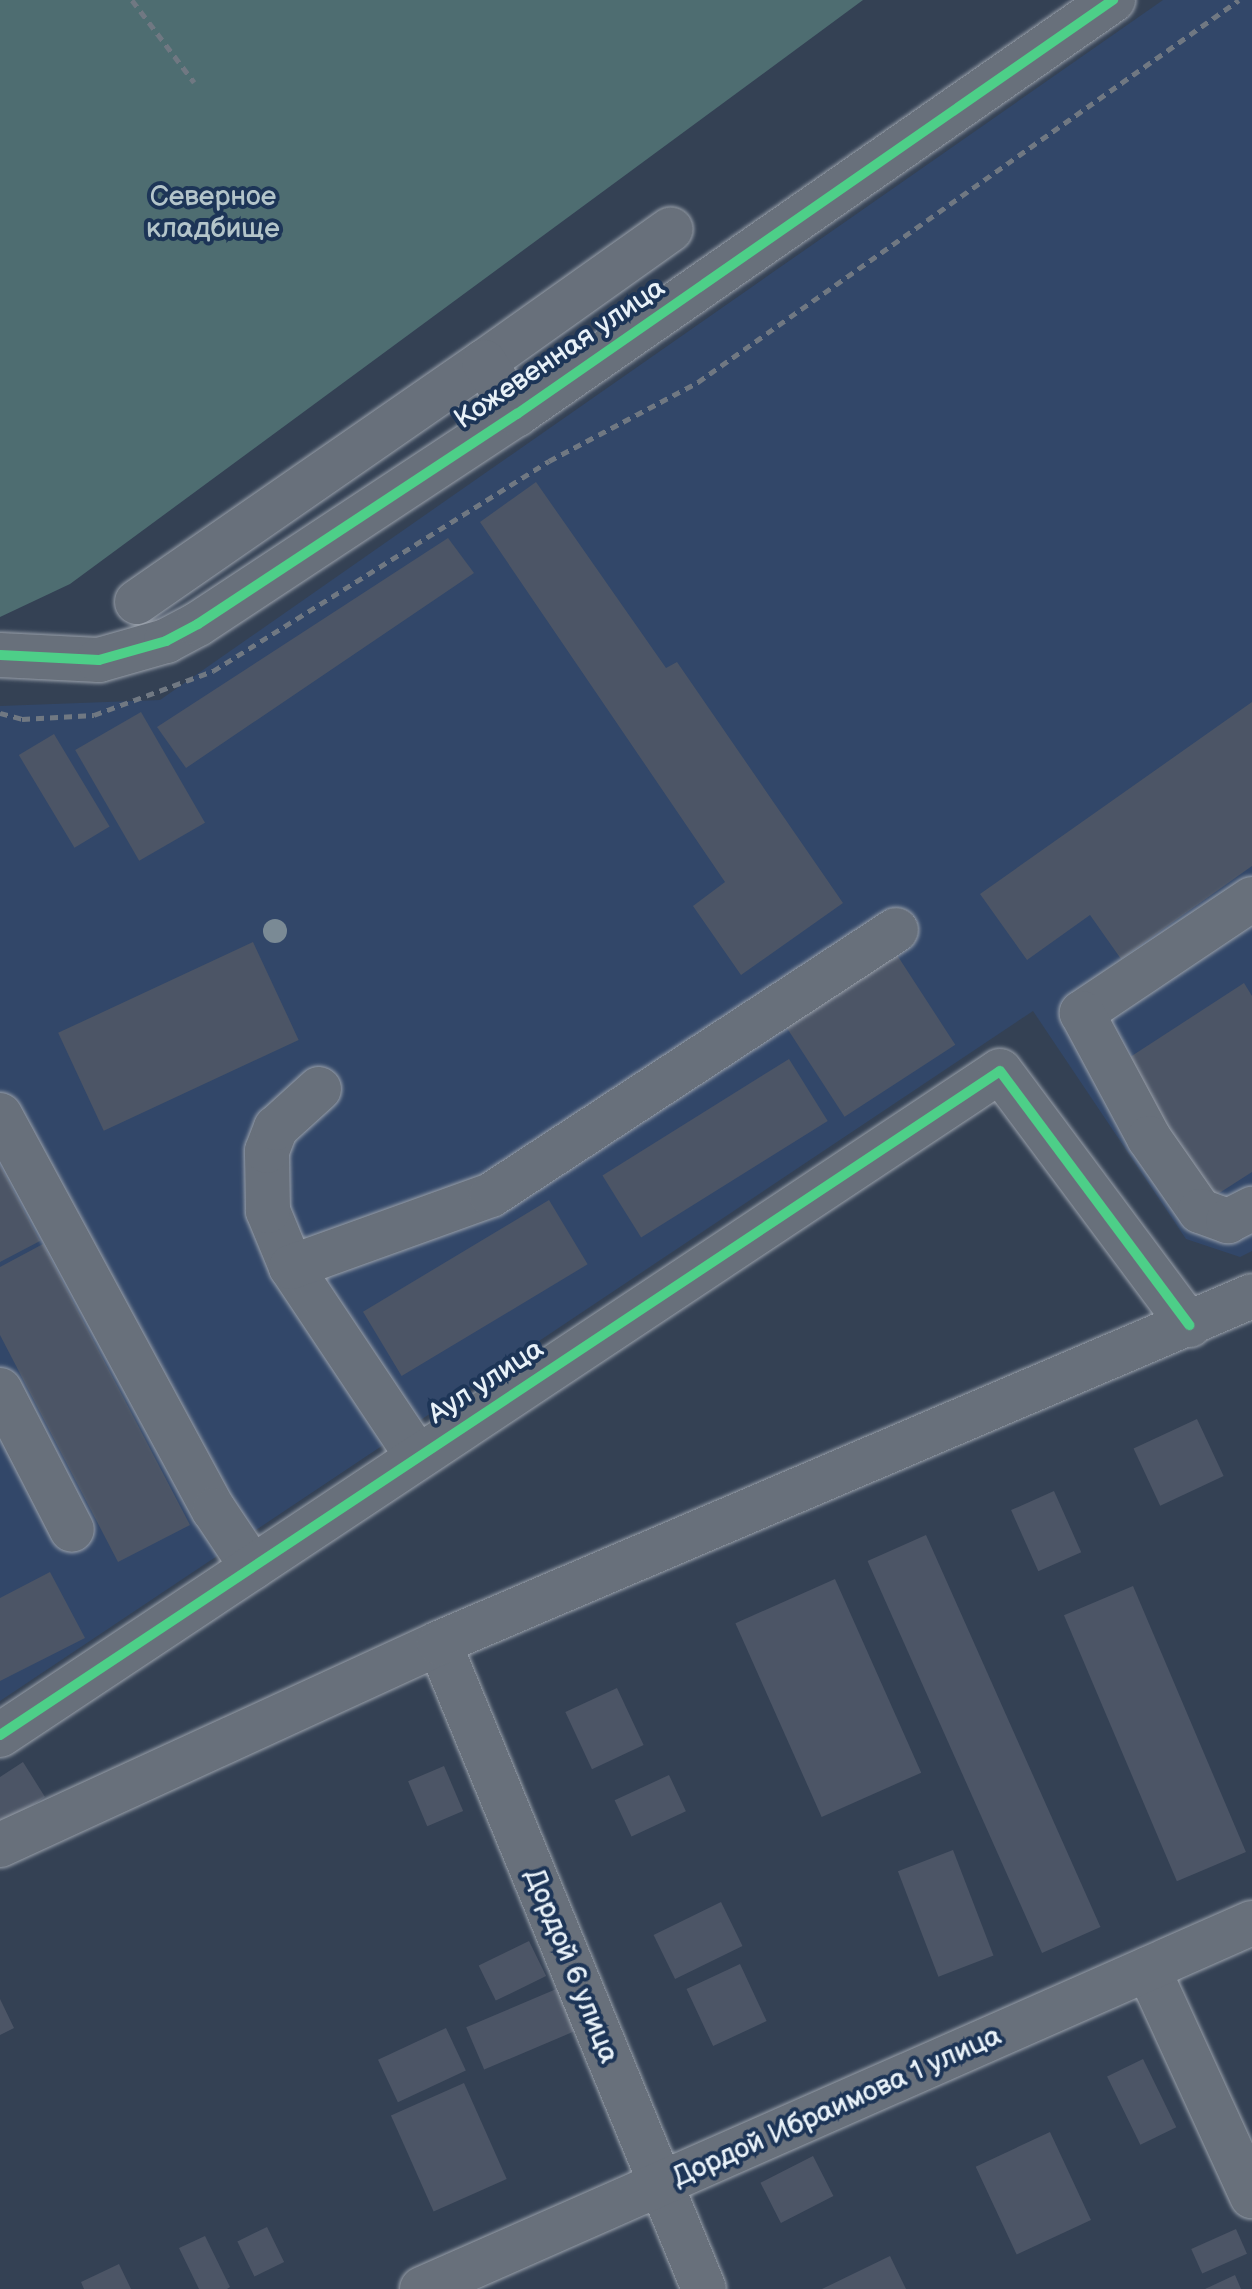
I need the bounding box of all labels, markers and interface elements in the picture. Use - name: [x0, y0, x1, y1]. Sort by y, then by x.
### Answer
- park label: Северное кладбище: [146, 180, 280, 246]
- street label: Кожевенная улица: [448, 271, 672, 437]
- street label: Аул улица: [422, 1332, 550, 1432]
- street label: Дордой 6 улица: [517, 1864, 625, 2068]
- street label: Дордой Ибраимова 1 улица: [667, 2019, 1007, 2195]

